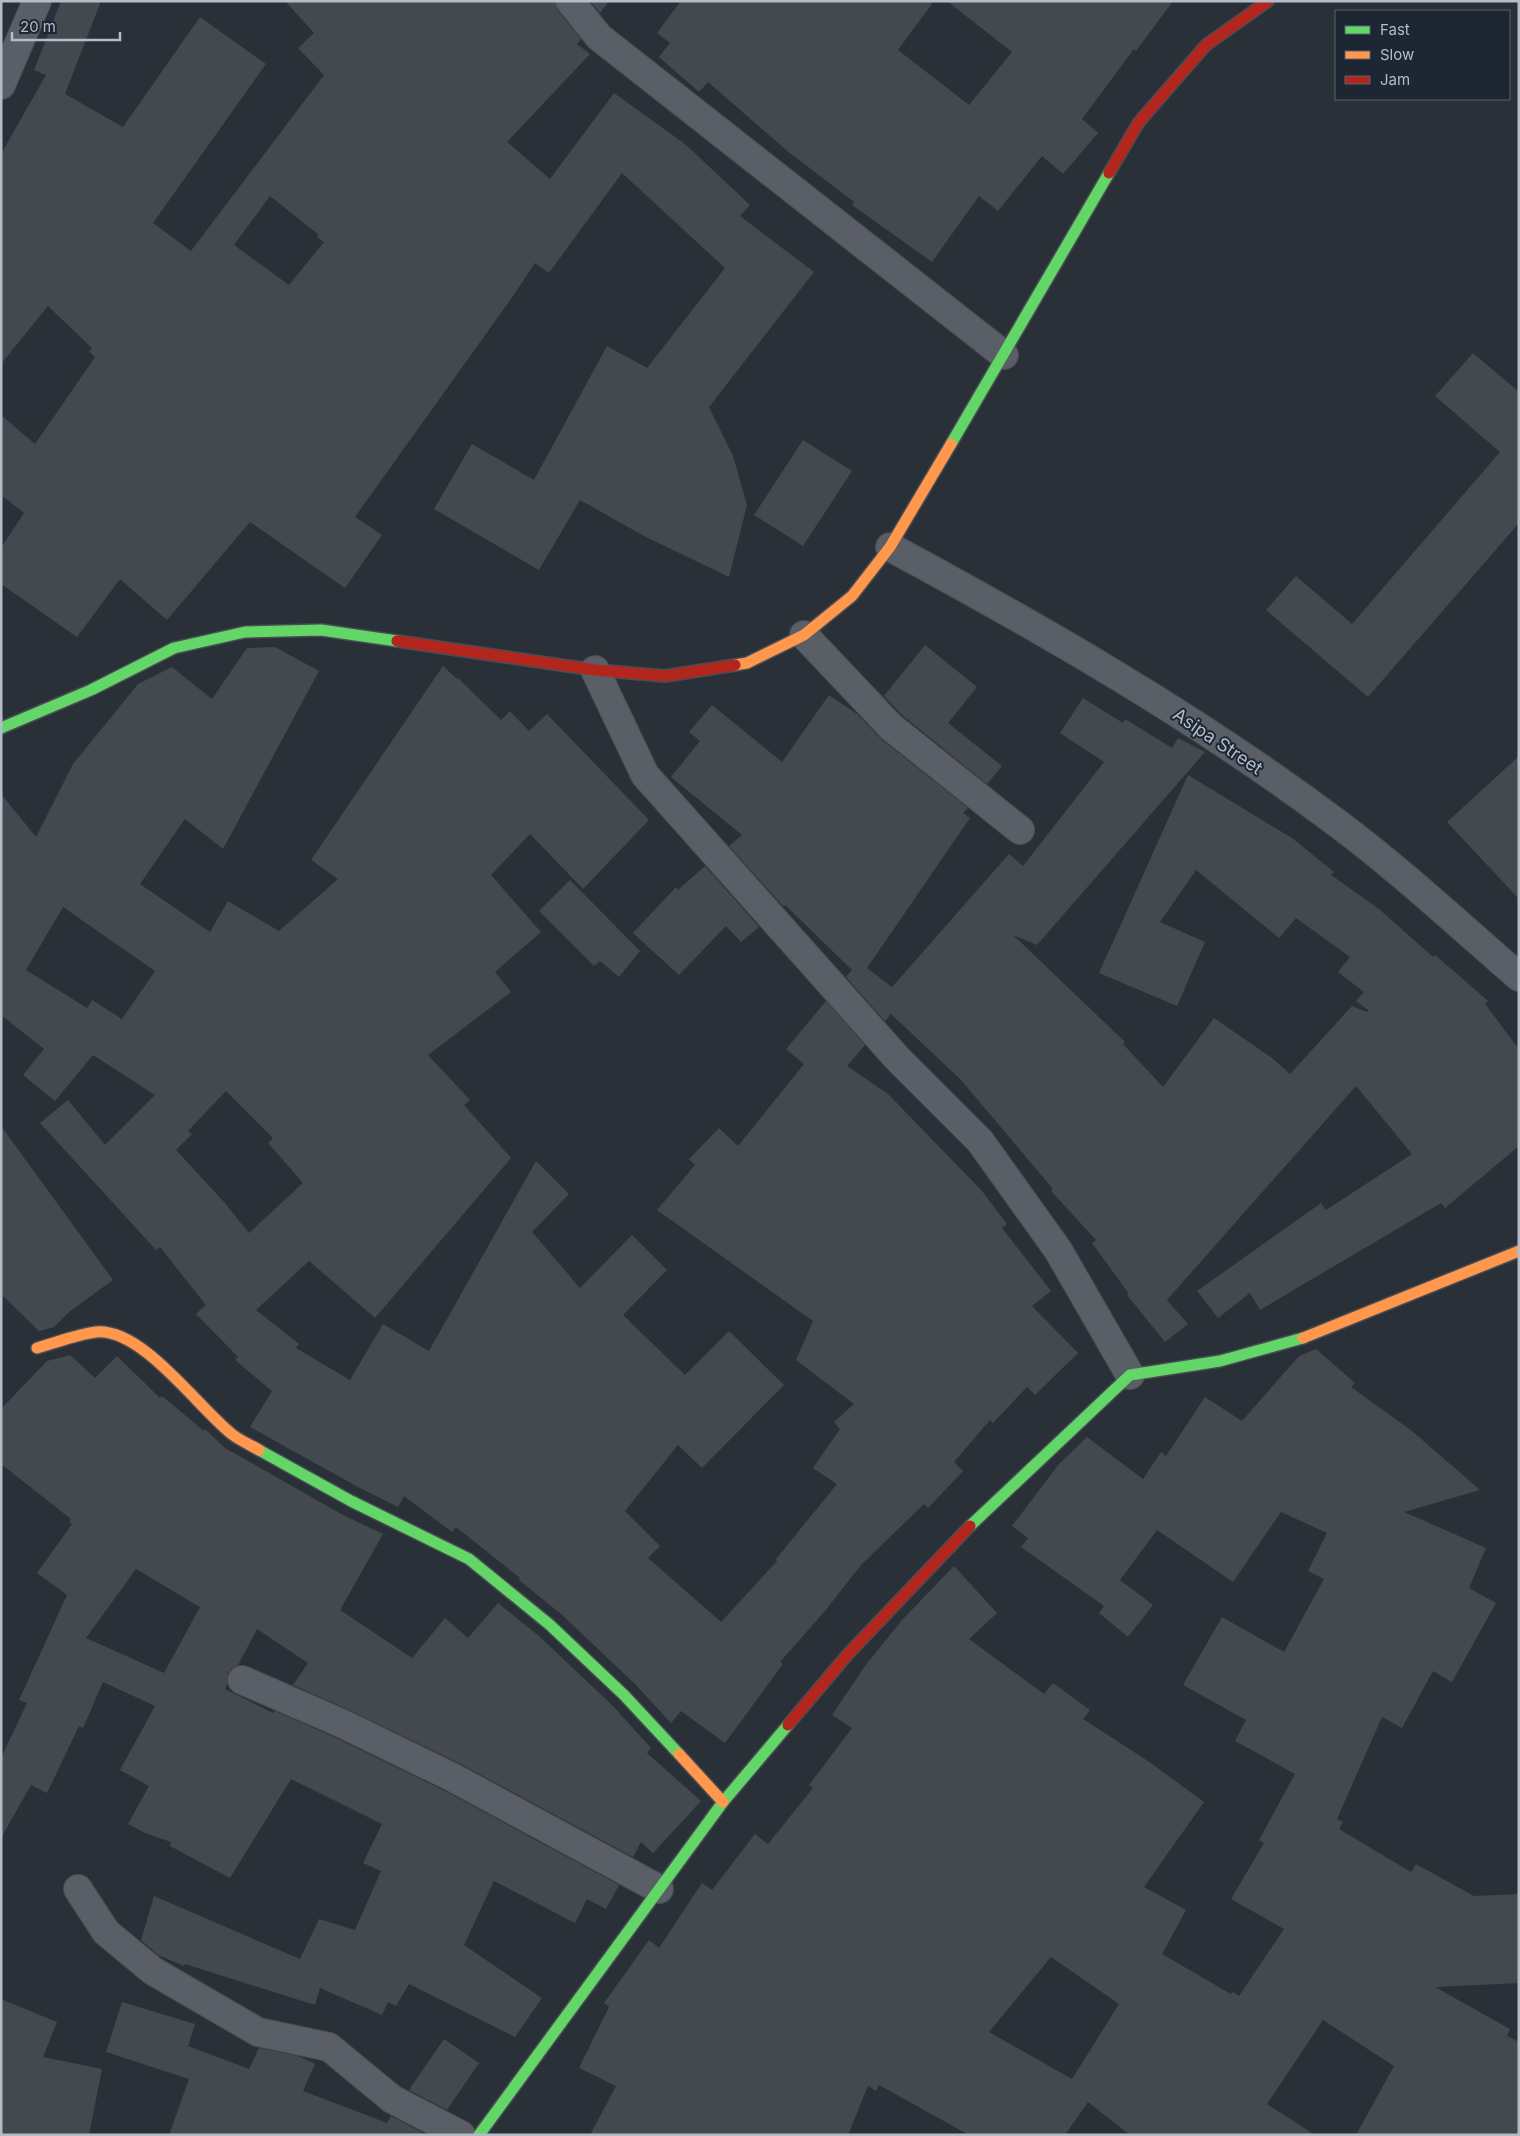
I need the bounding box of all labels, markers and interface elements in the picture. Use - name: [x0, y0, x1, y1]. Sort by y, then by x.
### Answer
- scale bar: [12, 10, 120, 42]
- legend: [1335, 10, 1510, 100]
- text: 20 m: [20, 17, 56, 36]
- text: Fast: [1380, 20, 1410, 39]
- text: Slow: [1380, 45, 1414, 64]
- text: Jam: [1380, 70, 1410, 89]
- street label: Asipa Street: [1169, 703, 1267, 779]

